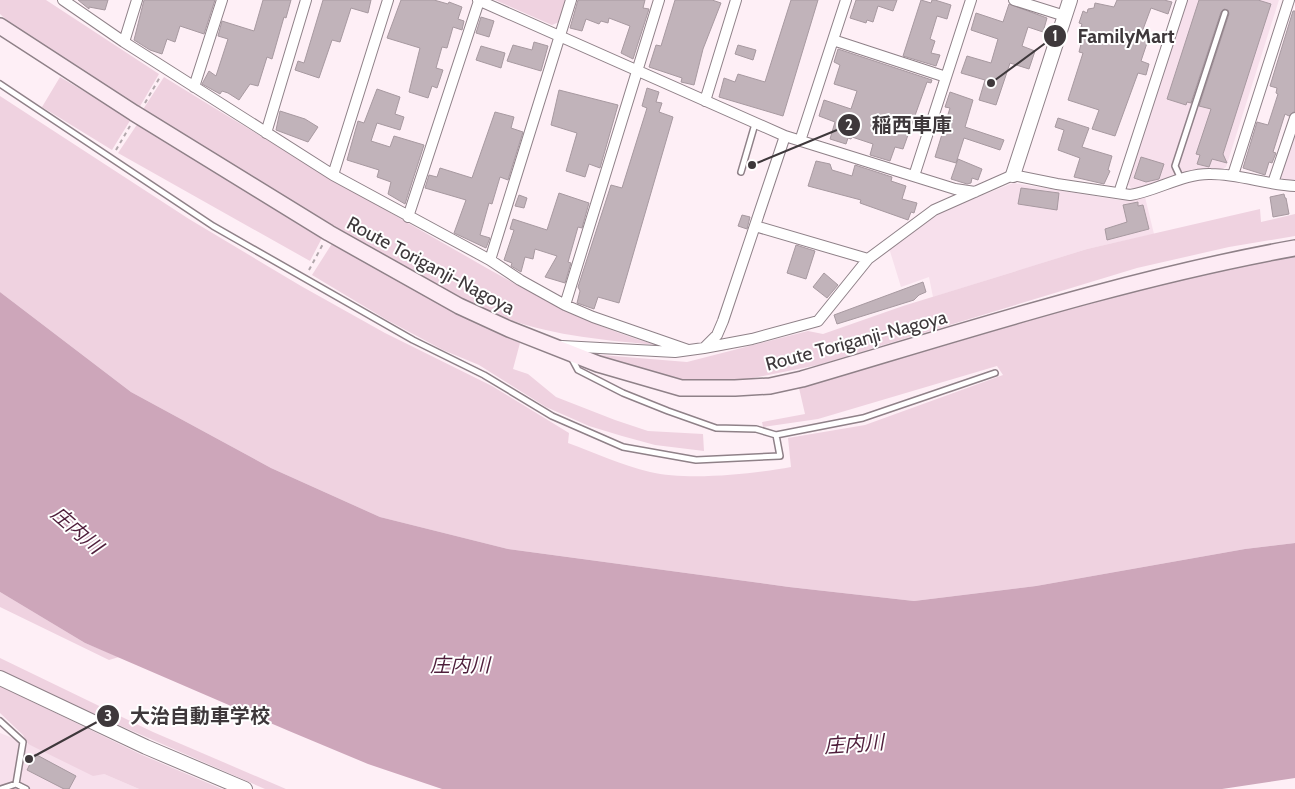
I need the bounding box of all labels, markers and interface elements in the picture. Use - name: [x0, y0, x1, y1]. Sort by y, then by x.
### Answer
- callout: FamilyMart: [1043, 18, 1185, 53]
- text: FamilyMart: [1077, 24, 1175, 48]
- text: 1: [1052, 27, 1058, 45]
- callout: 稲西車庫: [837, 107, 962, 142]
- text: 稲西車庫: [872, 113, 952, 137]
- text: 2: [845, 116, 853, 134]
- street label: Route Toriganji-Nagoya: [343, 211, 519, 319]
- street label: Route Toriganji-Nagoya: [763, 305, 949, 376]
- water label: 庄内川: [46, 501, 109, 560]
- water label: 庄内川: [430, 653, 492, 677]
- callout: 大治自動車学校: [95, 699, 280, 734]
- text: 大治自動車学校: [130, 704, 270, 728]
- text: 3: [104, 707, 112, 725]
- water label: 庄内川: [823, 730, 887, 758]

